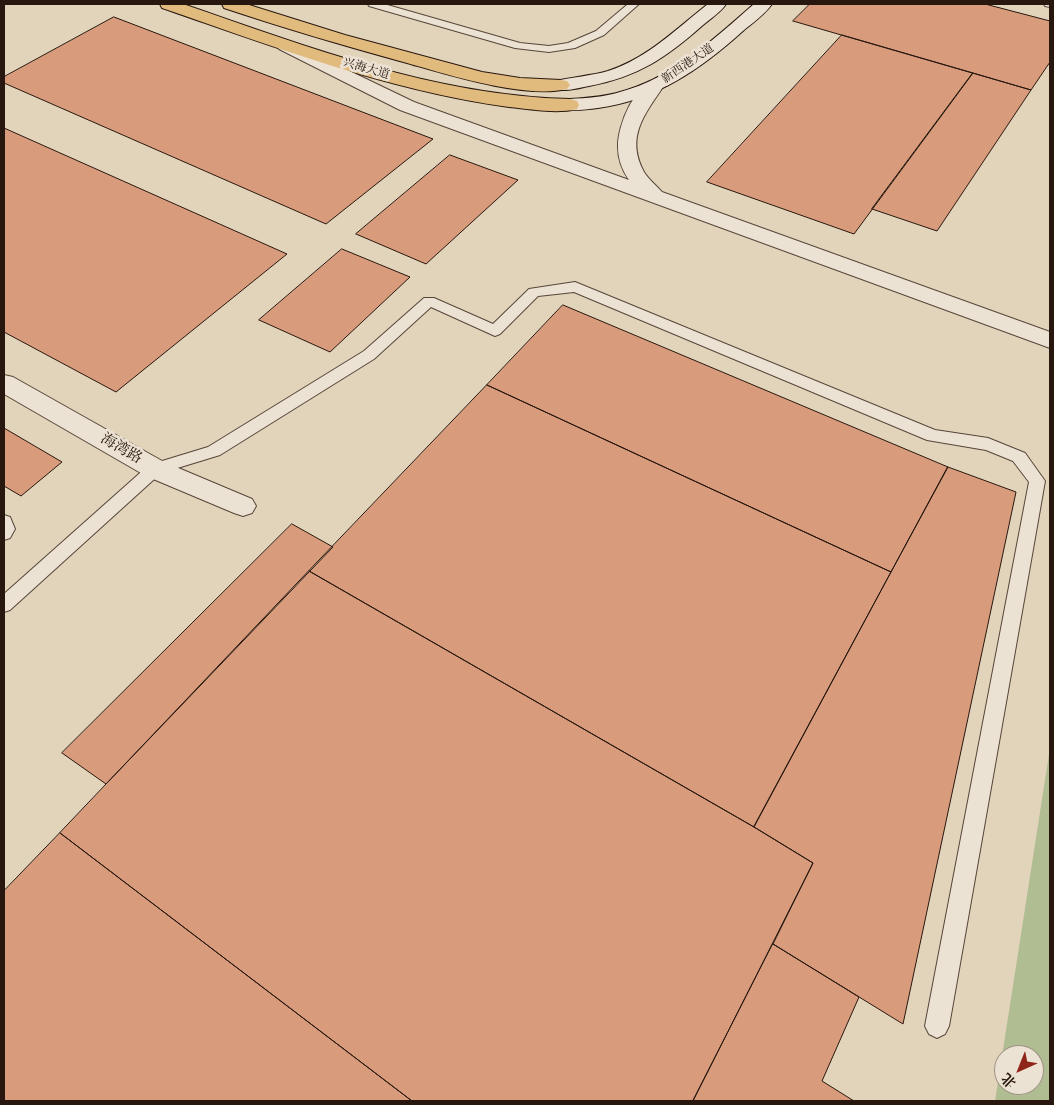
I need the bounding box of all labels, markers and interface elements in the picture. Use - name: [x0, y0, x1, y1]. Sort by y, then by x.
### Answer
- street label: 新西港大道: [659, 41, 717, 87]
- street label: 兴海大道: [341, 55, 391, 83]
- street label: 海湾路: [97, 430, 145, 468]
- north arrow: [994, 1045, 1044, 1095]
- text: 北: [997, 1069, 1021, 1092]

